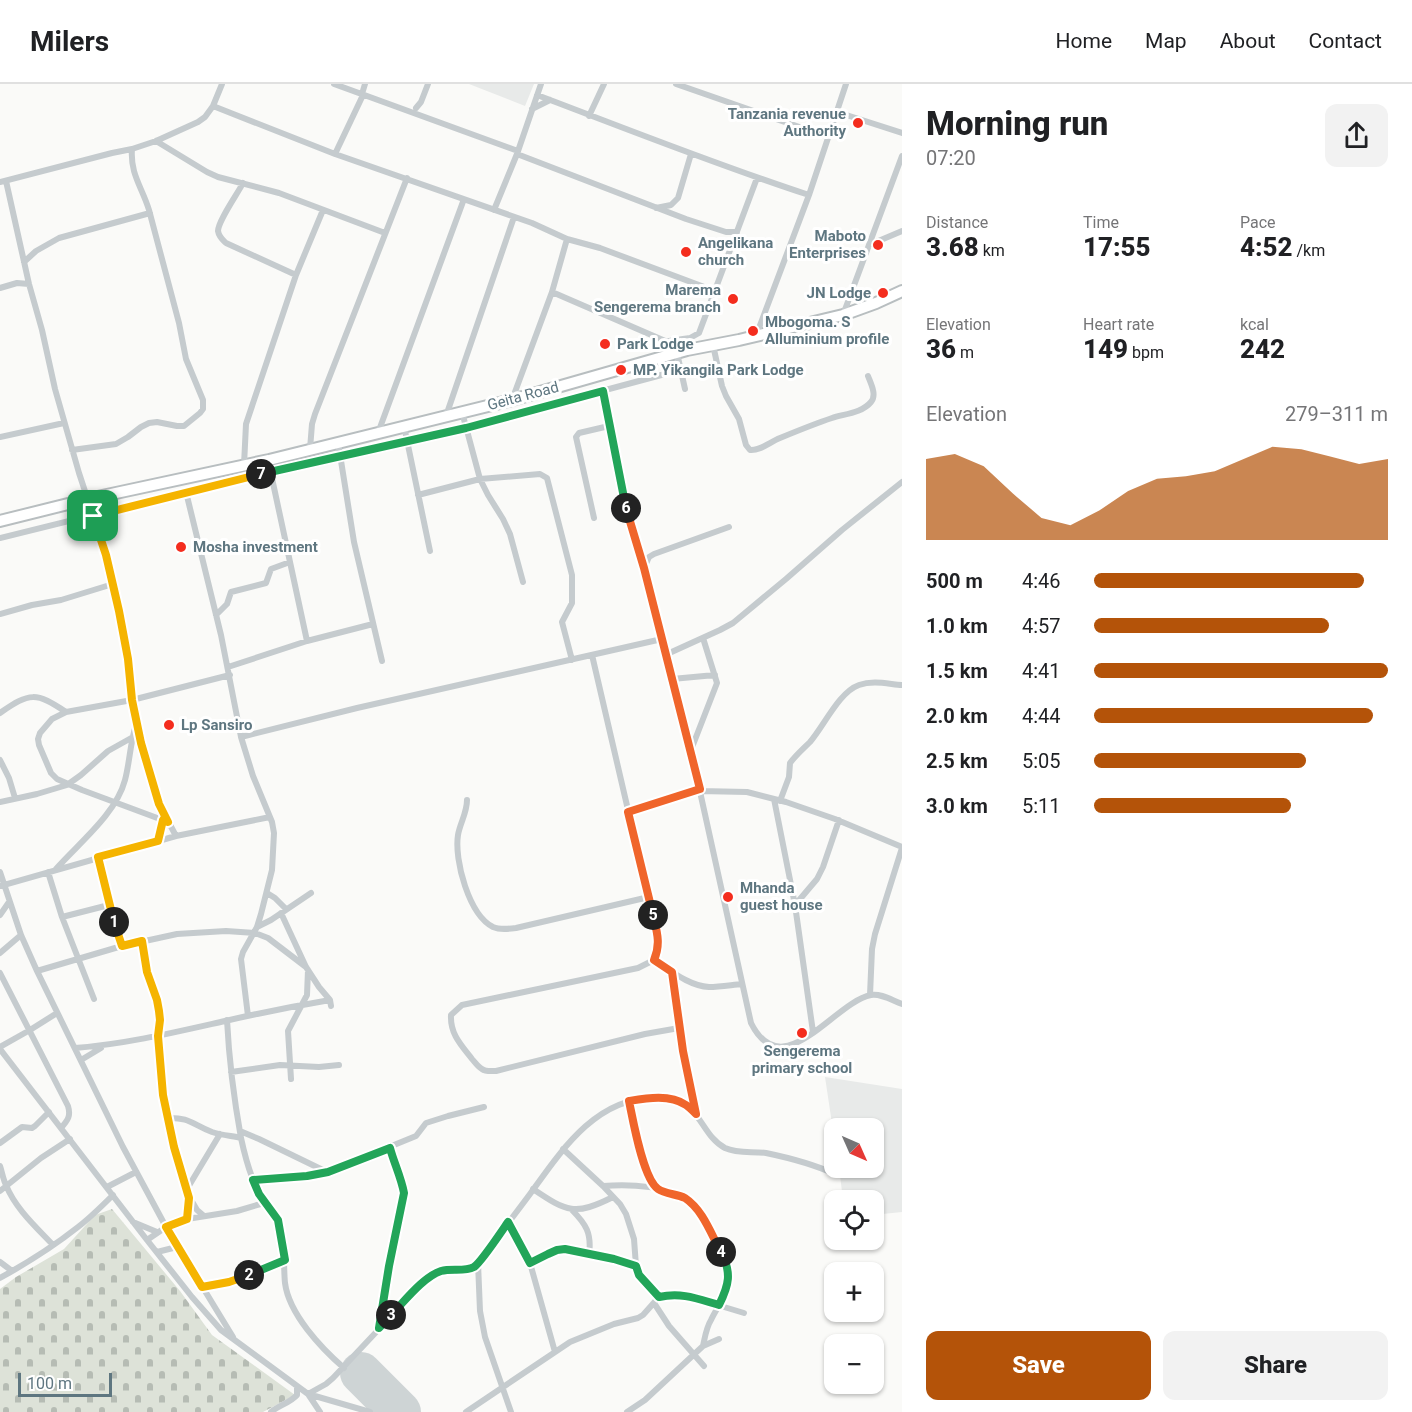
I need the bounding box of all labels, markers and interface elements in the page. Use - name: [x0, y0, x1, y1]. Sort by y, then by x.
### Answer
- text: Milers: [30, 25, 109, 58]
- text: Home: [1056, 29, 1112, 53]
- text: Map: [1145, 29, 1187, 53]
- text: About: [1220, 29, 1276, 53]
- text: Contact: [1309, 29, 1382, 53]
- text: Morning run: [926, 104, 1108, 143]
- button: share: [1325, 104, 1388, 167]
- place label: Tanzania revenue Authority: [728, 105, 846, 140]
- marker: Tanzania revenue Authority: [851, 116, 865, 130]
- text: 07:20: [926, 146, 976, 170]
- text: Distance: [926, 213, 988, 232]
- text: Time: [1083, 213, 1119, 232]
- text: Pace: [1240, 213, 1276, 232]
- place label: Maboto Enterprises: [789, 227, 866, 262]
- text: 3.68: [926, 232, 979, 262]
- text: 17:55: [1083, 232, 1151, 262]
- text: 4:52: [1240, 232, 1293, 262]
- place label: Angelikana church: [698, 234, 773, 269]
- marker: Maboto Enterprises: [871, 238, 885, 252]
- text: km: [979, 241, 1005, 260]
- text: /km: [1293, 241, 1325, 260]
- marker: Angelikana church: [679, 245, 693, 259]
- place label: Marema Sengerema branch: [594, 281, 721, 316]
- place label: JN Lodge: [807, 284, 871, 302]
- marker: JN Lodge: [876, 286, 890, 300]
- marker: Marema Sengerema branch: [726, 292, 740, 306]
- place label: Mbogoma. S Alluminium profile: [765, 313, 889, 348]
- text: Elevation: [926, 315, 991, 334]
- text: Heart rate: [1083, 315, 1154, 334]
- text: kcal: [1240, 315, 1269, 334]
- marker: Mbogoma. S Alluminium profile: [746, 324, 760, 338]
- text: 36: [926, 334, 956, 364]
- text: 149: [1083, 334, 1128, 364]
- text: 242: [1240, 334, 1285, 364]
- place label: Park Lodge: [617, 335, 694, 353]
- marker: Park Lodge: [598, 337, 612, 351]
- text: m: [956, 343, 974, 362]
- text: bpm: [1128, 343, 1164, 362]
- place label: MP. Yikangila Park Lodge: [633, 361, 804, 379]
- marker: MP. Yikangila Park Lodge: [614, 363, 628, 377]
- street label: Geita Road: [485, 378, 561, 414]
- text: Elevation: [926, 402, 1007, 426]
- text: 279–311 m: [1285, 402, 1388, 426]
- pin: 7: [246, 459, 276, 489]
- text: 7: [256, 464, 266, 483]
- pin: [67, 490, 118, 541]
- pin: 6: [611, 493, 641, 523]
- text: 6: [621, 498, 631, 517]
- icon: arrive: [76, 499, 109, 532]
- place label: Mosha investment: [193, 538, 318, 556]
- marker: Mosha investment: [174, 540, 188, 554]
- text: 500 m: [926, 569, 983, 593]
- text: 4:46: [1022, 569, 1061, 593]
- text: 1.0 km: [926, 614, 988, 638]
- text: 4:57: [1022, 614, 1061, 638]
- text: 1.5 km: [926, 659, 988, 683]
- text: 4:41: [1022, 659, 1061, 683]
- text: 2.0 km: [926, 704, 988, 728]
- text: 4:44: [1022, 704, 1061, 728]
- place label: Lp Sansiro: [181, 716, 252, 734]
- marker: Lp Sansiro: [162, 718, 176, 732]
- text: 2.5 km: [926, 749, 988, 773]
- text: 5:05: [1022, 749, 1061, 773]
- text: 3.0 km: [926, 794, 988, 818]
- text: 5:11: [1022, 794, 1061, 818]
- place label: Mhanda guest house: [740, 879, 823, 914]
- marker: Mhanda guest house: [721, 890, 735, 904]
- pin: 5: [638, 900, 668, 930]
- text: 5: [648, 905, 658, 924]
- pin: 1: [99, 907, 129, 937]
- text: 1: [109, 912, 119, 931]
- marker: Sengerema primary school: [795, 1026, 809, 1040]
- place label: Sengerema primary school: [752, 1042, 852, 1077]
- north arrow: [824, 1118, 884, 1178]
- map controls: [824, 1118, 884, 1394]
- button: locate: [824, 1190, 884, 1250]
- pin: 4: [706, 1237, 736, 1267]
- text: 4: [716, 1242, 726, 1261]
- pin: 2: [234, 1260, 264, 1290]
- button: +: [824, 1262, 884, 1322]
- text: 2: [244, 1265, 254, 1284]
- pin: 3: [376, 1300, 406, 1330]
- text: 3: [386, 1305, 396, 1324]
- button: Save: [926, 1331, 1151, 1400]
- button: Share: [1163, 1331, 1388, 1400]
- button: −: [824, 1334, 884, 1394]
- scale bar: [18, 1370, 112, 1398]
- text: 100 m: [27, 1374, 72, 1393]

